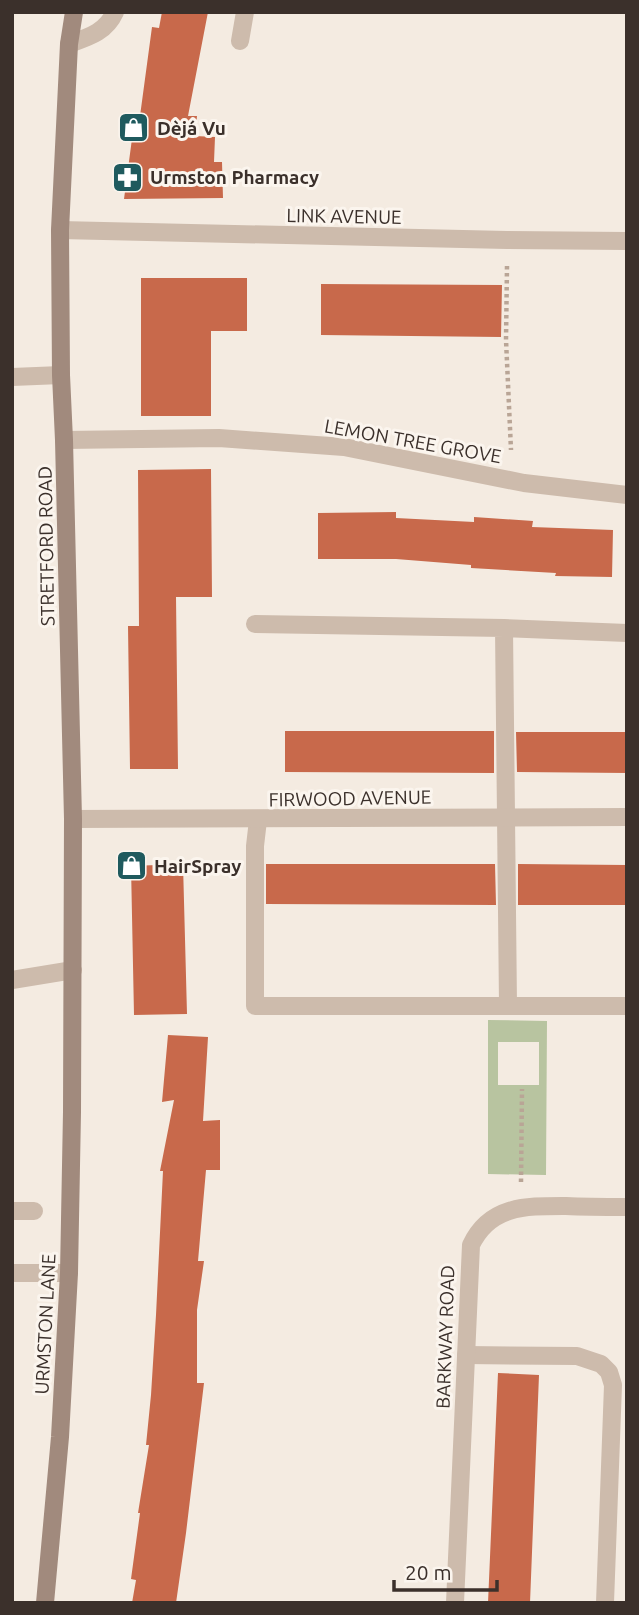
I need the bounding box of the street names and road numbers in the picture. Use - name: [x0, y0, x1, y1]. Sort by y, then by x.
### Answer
- street label: LINK AVENUE: [286, 204, 402, 228]
- street label: LEMON TREE GROVE: [323, 415, 503, 467]
- street label: STRETFORD ROAD: [34, 466, 58, 626]
- street label: FIRWOOD AVENUE: [268, 786, 432, 810]
- street label: URMSTON LANE: [30, 1253, 60, 1395]
- street label: BARKWAY ROAD: [431, 1265, 459, 1409]

